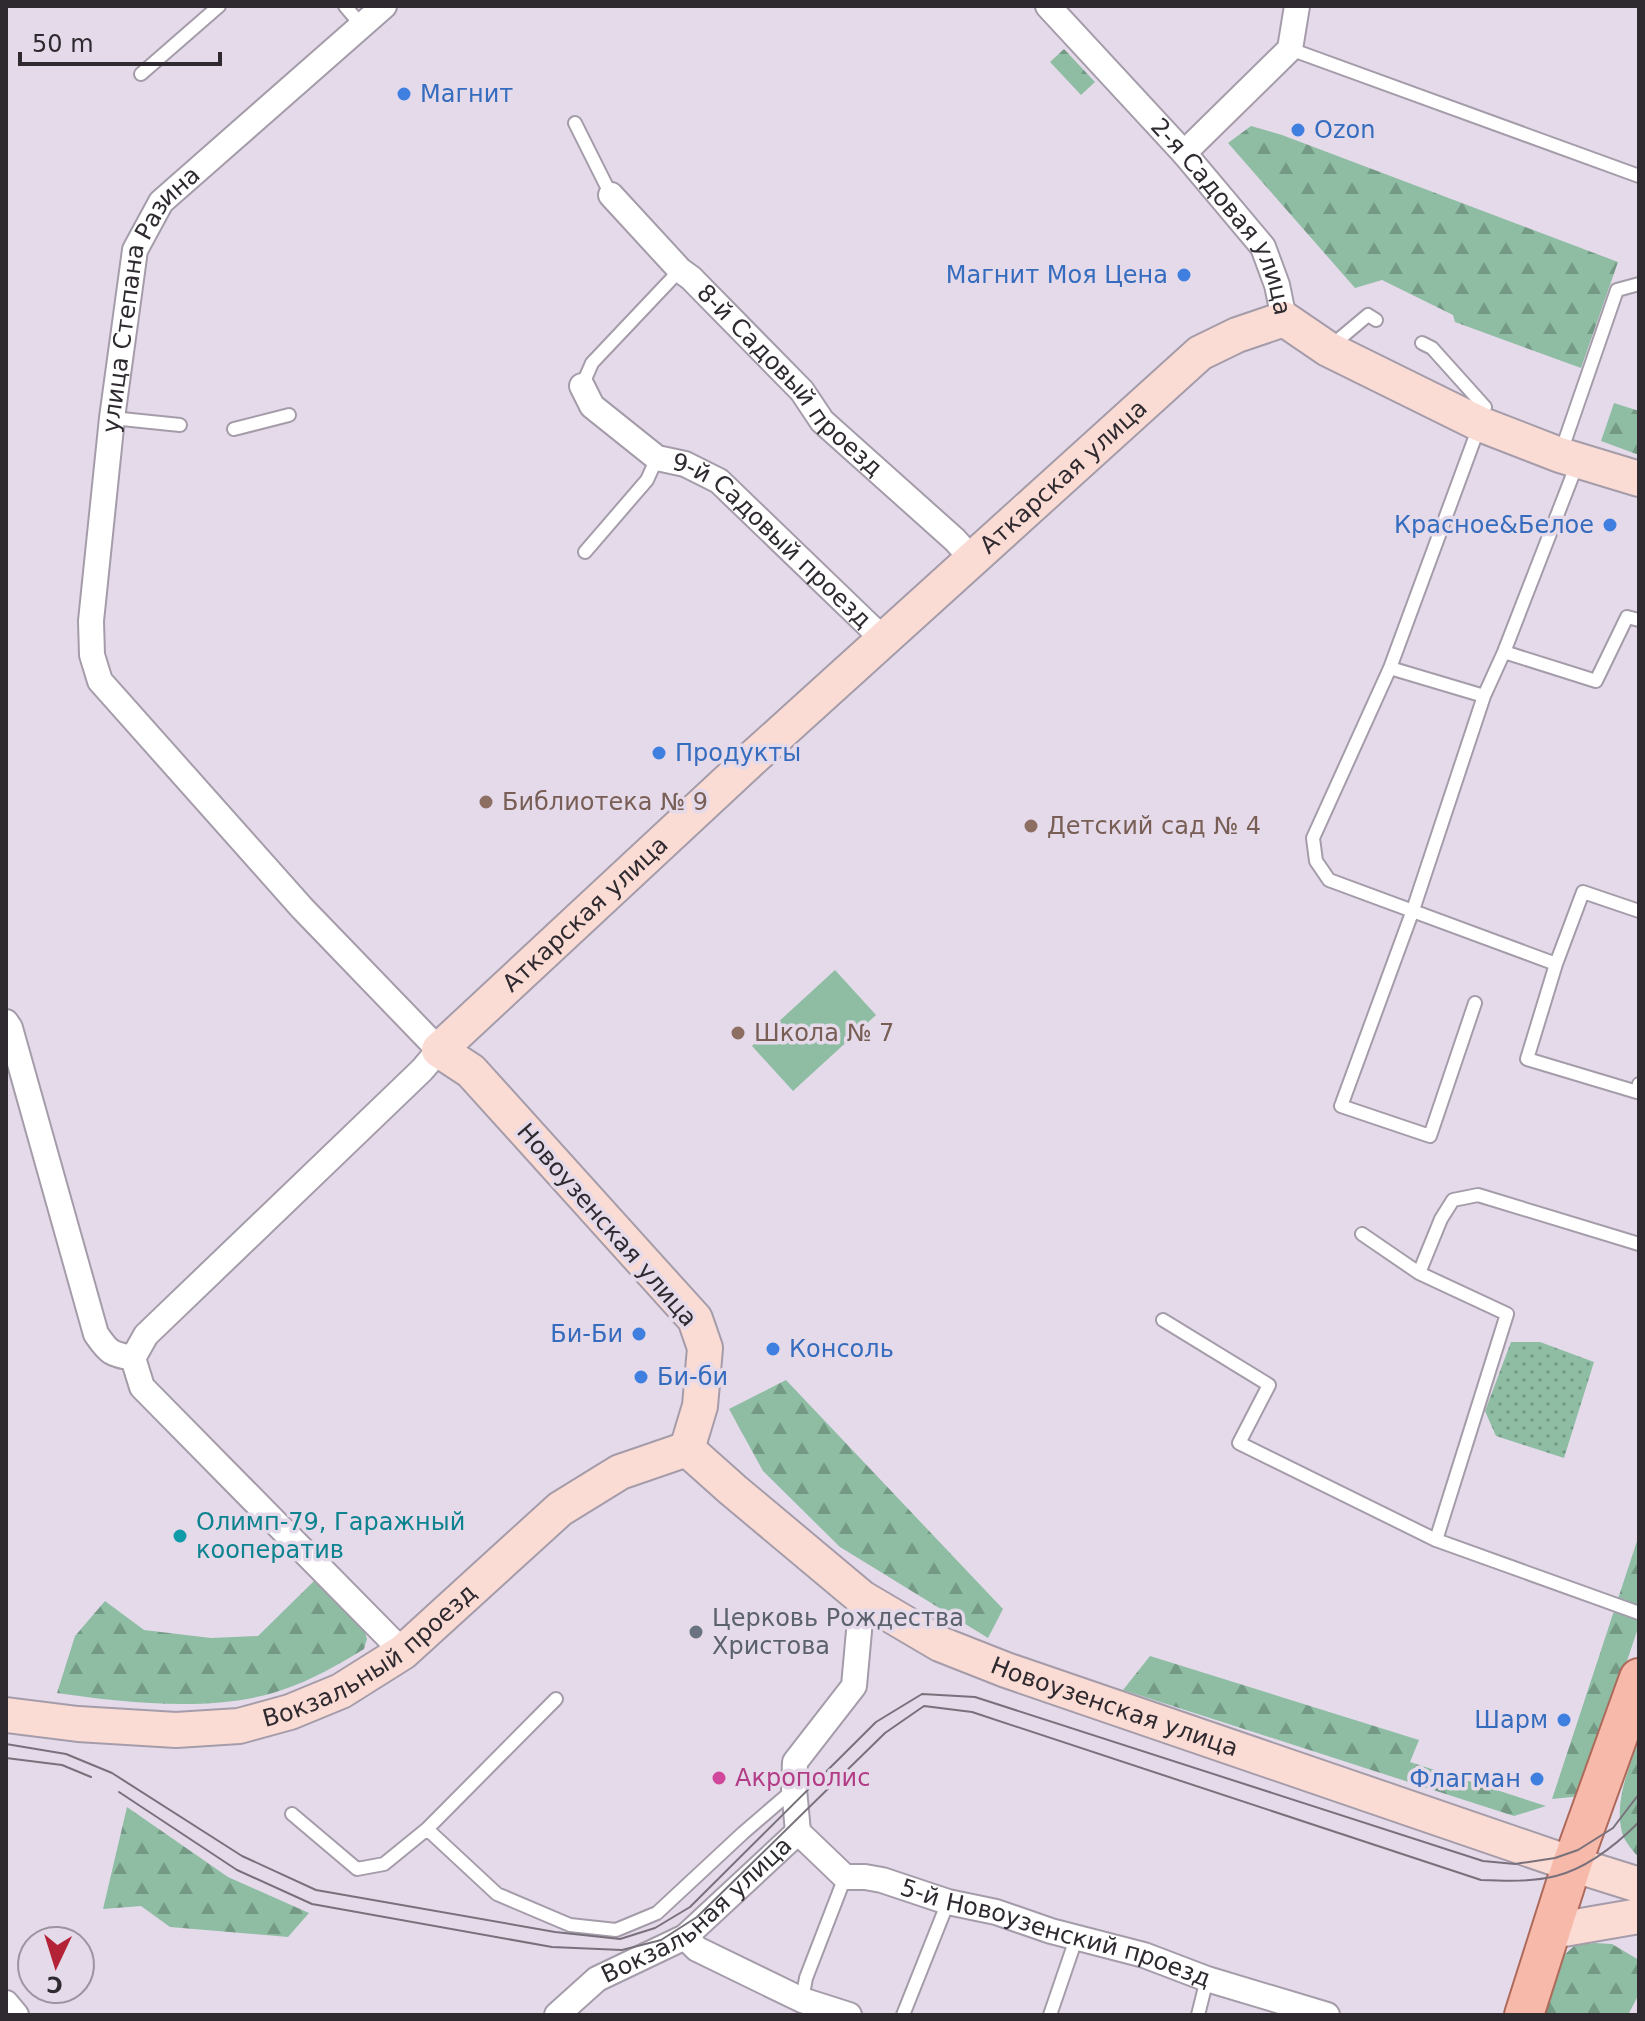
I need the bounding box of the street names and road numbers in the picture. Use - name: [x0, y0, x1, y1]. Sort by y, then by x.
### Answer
- street label: 2-я Садовая улица: [1145, 112, 1297, 318]
- street label: улица Степана Разина: [97, 160, 206, 434]
- street label: 8-й Садовый проезд: [691, 278, 888, 482]
- street label: Аткарская улица: [974, 394, 1153, 559]
- street label: 9-й Садовый проезд: [670, 448, 877, 634]
- street label: Аткарская улица: [497, 830, 674, 998]
- street label: Новоузенская улица: [511, 1118, 703, 1332]
- street label: Вокзальный проезд: [259, 1578, 482, 1733]
- street label: Новоузенская улица: [987, 1651, 1242, 1763]
- street label: Вокзальная улица: [597, 1831, 797, 1989]
- street label: 5-й Новоузенский проезд: [897, 1873, 1214, 1993]

